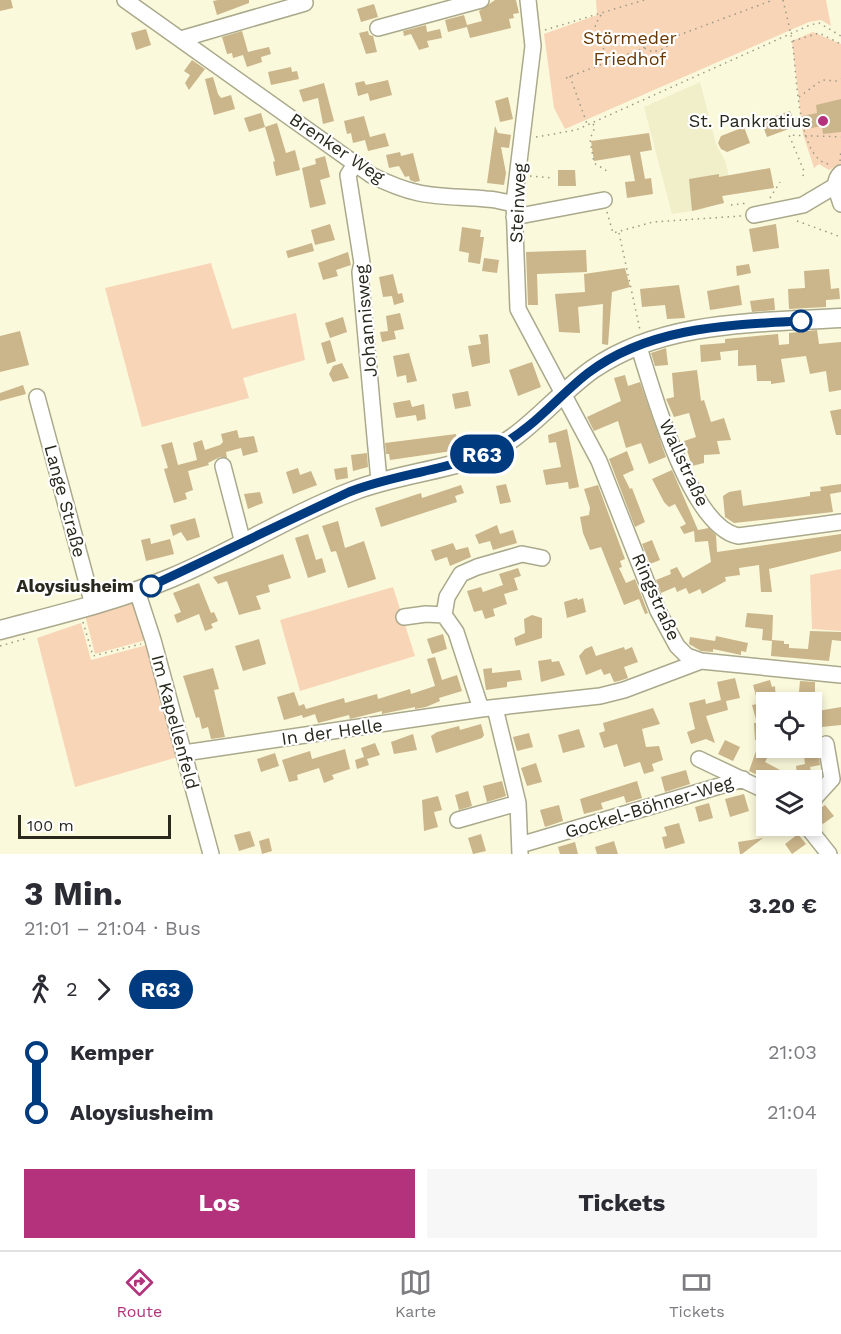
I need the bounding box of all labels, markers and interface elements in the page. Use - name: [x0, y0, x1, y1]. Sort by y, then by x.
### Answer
- park label: Störmeder Friedhof: [583, 27, 677, 69]
- street label: Brenker Weg: [286, 108, 389, 187]
- place label: St. Pankratius: [689, 110, 811, 131]
- marker: St. Pankratius: [816, 114, 830, 128]
- street label: Steinweg: [505, 162, 530, 243]
- street label: Johannisweg: [350, 263, 381, 378]
- unlabelled marker: [790, 310, 812, 332]
- street label: Wallstraße: [655, 416, 714, 510]
- line badge: R63: [448, 434, 516, 474]
- street label: Lange Straße: [40, 442, 91, 560]
- text: R63: [462, 442, 502, 467]
- street label: Ringstraße: [628, 550, 685, 644]
- place label: Aloysiusheim: [16, 575, 134, 596]
- marker: Aloysiusheim: [140, 575, 162, 597]
- street label: Im Kapellenfeld: [147, 652, 204, 791]
- map controls: [756, 692, 822, 836]
- button: locate: [756, 692, 822, 758]
- street label: In der Helle: [280, 714, 384, 749]
- button: layers: [756, 770, 822, 836]
- street label: Gockel-Böhner-Weg: [562, 771, 736, 842]
- scale bar: [18, 812, 171, 840]
- text: 100 m: [27, 816, 74, 835]
- text: 3 Min.: [24, 874, 123, 913]
- text: 3.20 €: [749, 893, 817, 918]
- text: 21:01 – 21:04 · Bus: [24, 916, 201, 940]
- icon: walk: [24, 973, 57, 1006]
- icon: forward: [87, 973, 120, 1006]
- text: 2: [66, 977, 78, 1001]
- text: R63: [141, 977, 181, 1002]
- text: Kemper: [70, 1040, 154, 1065]
- text: 21:03: [768, 1040, 817, 1064]
- text: Aloysiusheim: [70, 1100, 214, 1125]
- text: 21:04: [767, 1100, 817, 1124]
- button: Los: [24, 1169, 415, 1238]
- button: Tickets: [427, 1169, 817, 1238]
- tab: Route: [116, 1266, 162, 1321]
- tab: Karte: [395, 1266, 436, 1321]
- tab: Tickets: [669, 1266, 725, 1321]

